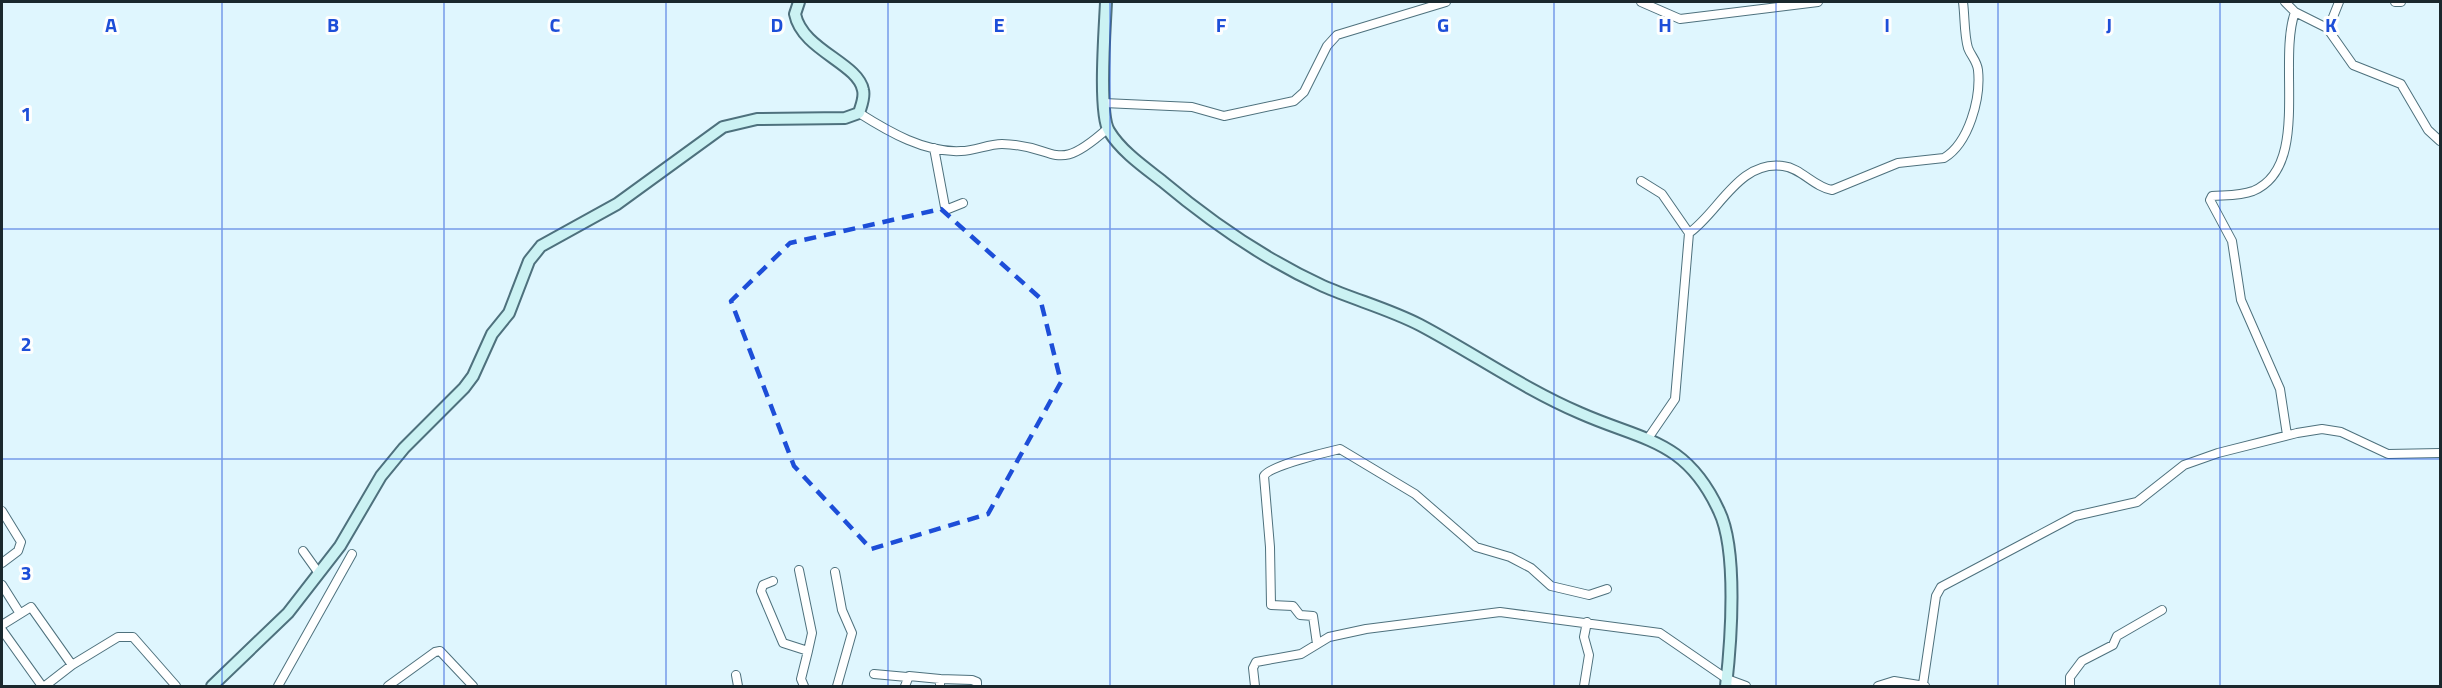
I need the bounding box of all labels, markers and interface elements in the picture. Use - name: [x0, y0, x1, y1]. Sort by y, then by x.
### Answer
- text: A: [105, 9, 117, 40]
- text: B: [327, 9, 339, 40]
- text: C: [550, 9, 561, 40]
- text: D: [771, 9, 783, 40]
- text: E: [993, 9, 1005, 40]
- text: F: [1216, 9, 1227, 40]
- text: G: [1437, 9, 1449, 40]
- text: H: [1658, 9, 1672, 40]
- text: I: [1884, 9, 1890, 40]
- text: J: [2106, 9, 2112, 40]
- text: K: [2325, 9, 2337, 40]
- text: 1: [20, 98, 32, 129]
- text: 2: [20, 328, 32, 359]
- text: 3: [20, 557, 32, 588]

